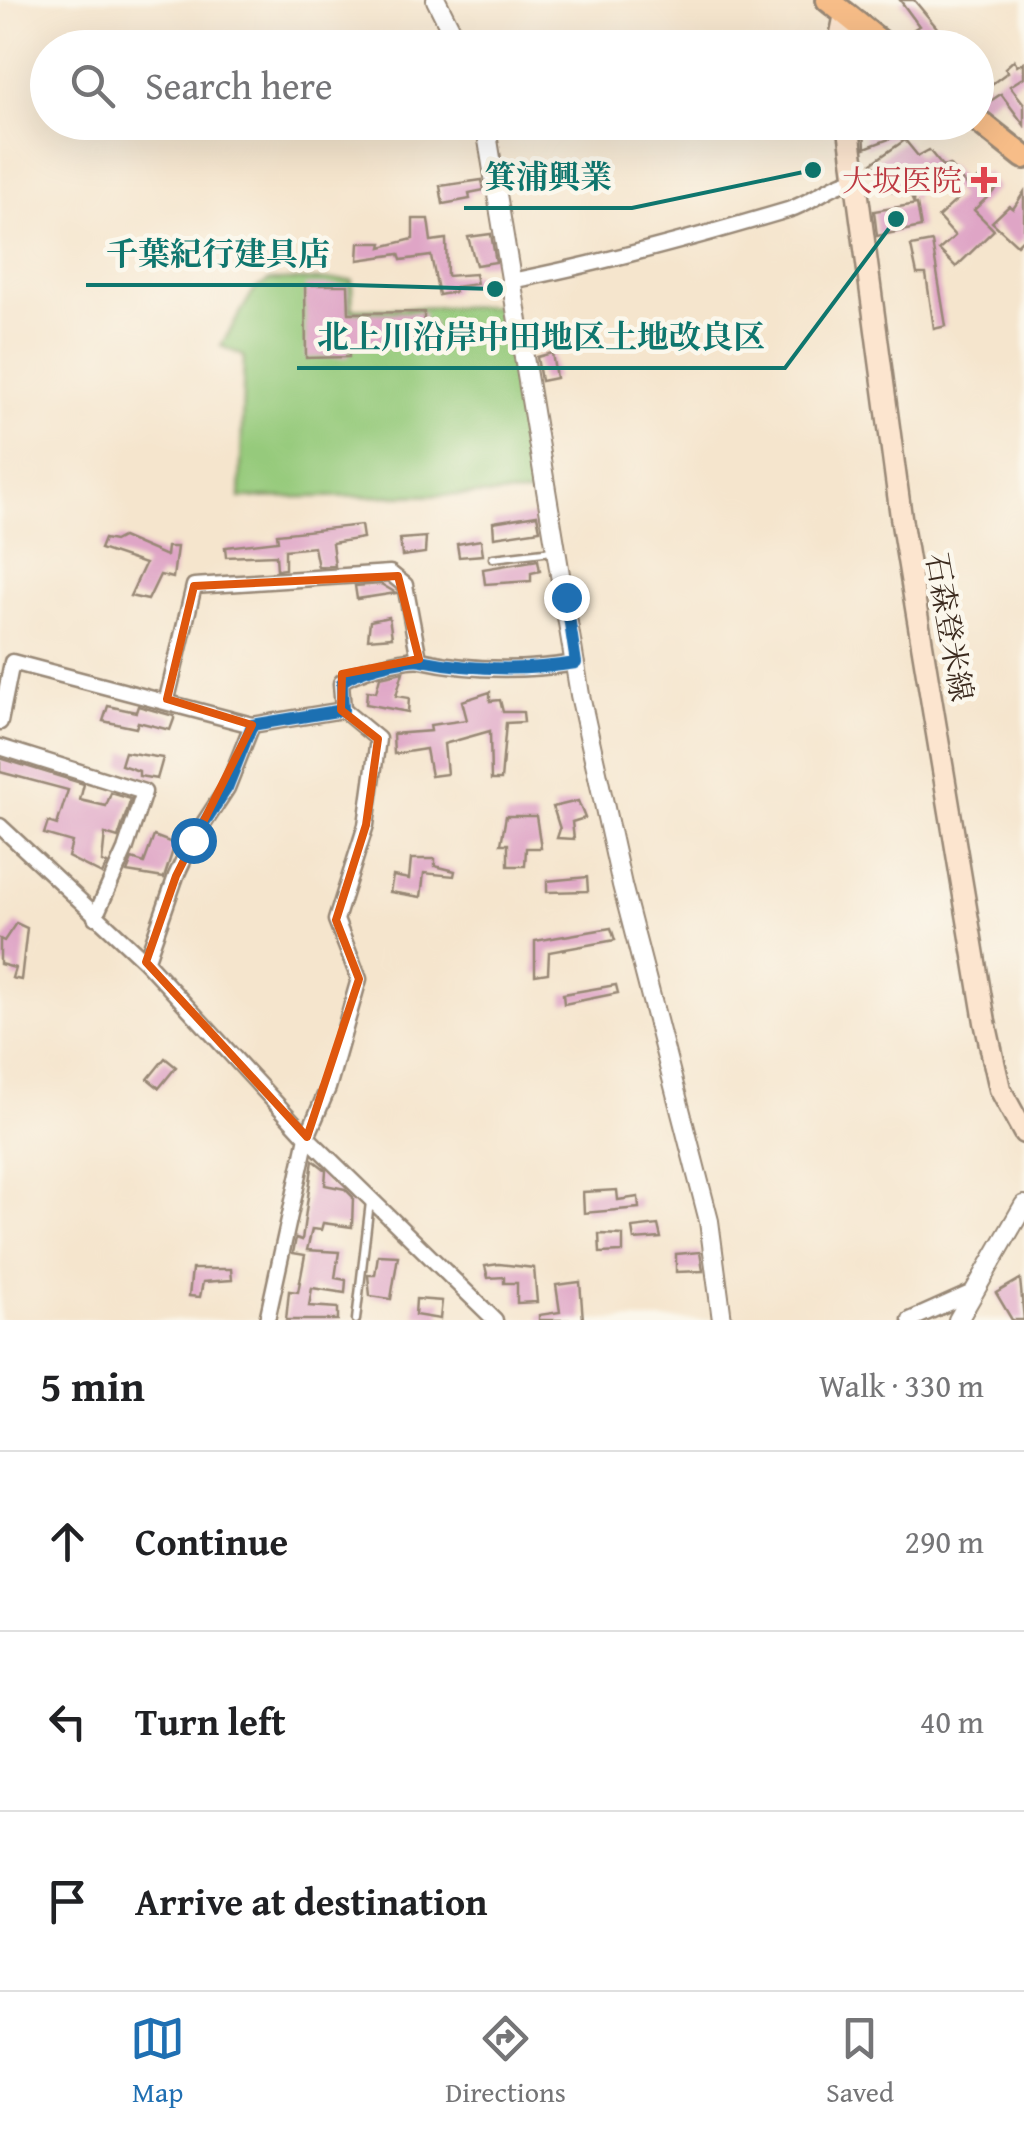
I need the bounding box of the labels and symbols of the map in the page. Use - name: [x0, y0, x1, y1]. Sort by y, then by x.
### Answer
- callout: 箕浦興業: [464, 146, 632, 208]
- text: 箕浦興業: [484, 153, 612, 200]
- place label: 大坂医院: [842, 158, 962, 202]
- marker: 大坂医院: [971, 167, 997, 193]
- callout: 千葉紀行建具店: [86, 223, 350, 285]
- text: 千葉紀行建具店: [106, 230, 330, 277]
- callout: 北上川沿岸中田地区土地改良区: [297, 306, 785, 368]
- text: 北上川沿岸中田地区土地改良区: [317, 313, 765, 360]
- street label: 石森登米線: [915, 549, 985, 705]
- route end: [544, 575, 590, 621]
- route start: [171, 818, 217, 864]

